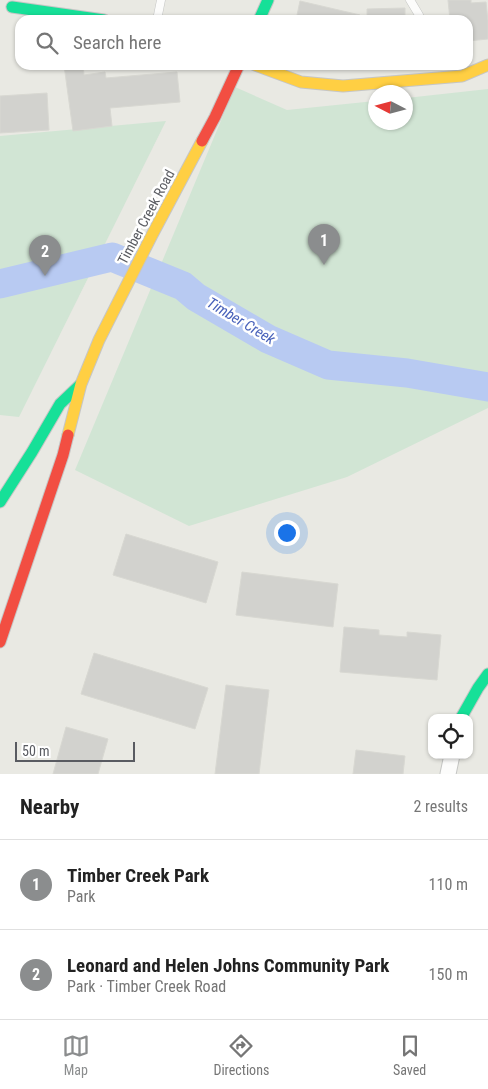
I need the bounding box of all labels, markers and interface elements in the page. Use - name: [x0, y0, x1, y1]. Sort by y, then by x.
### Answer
- search box: [15, 15, 473, 70]
- icon: search: [33, 29, 61, 57]
- text: Search here: [73, 31, 161, 54]
- north arrow: [368, 85, 413, 130]
- street label: Timber Creek Road: [114, 167, 178, 267]
- pin: 1: [308, 224, 340, 265]
- pin: 2: [29, 235, 61, 276]
- water label: Timber Creek: [204, 294, 279, 349]
- your location: [274, 520, 300, 546]
- map controls: [428, 714, 473, 759]
- button: locate: [428, 714, 473, 759]
- scale bar: [15, 739, 135, 762]
- text: 50 m: [22, 743, 50, 759]
- text: Nearby: [20, 795, 79, 819]
- text: 2 results: [413, 797, 468, 816]
- text: Timber Creek Park: [67, 864, 209, 887]
- text: 1: [32, 875, 40, 894]
- text: 110 m: [429, 875, 468, 894]
- text: Park: [67, 887, 96, 906]
- text: Leonard and Helen Johns Community Park: [67, 954, 389, 977]
- text: 2: [32, 965, 40, 984]
- text: 150 m: [429, 965, 468, 984]
- text: Park · Timber Creek Road: [67, 977, 226, 996]
- tab: Map: [62, 1032, 90, 1078]
- tab: Directions: [213, 1032, 269, 1078]
- tab: Saved: [393, 1032, 426, 1078]

